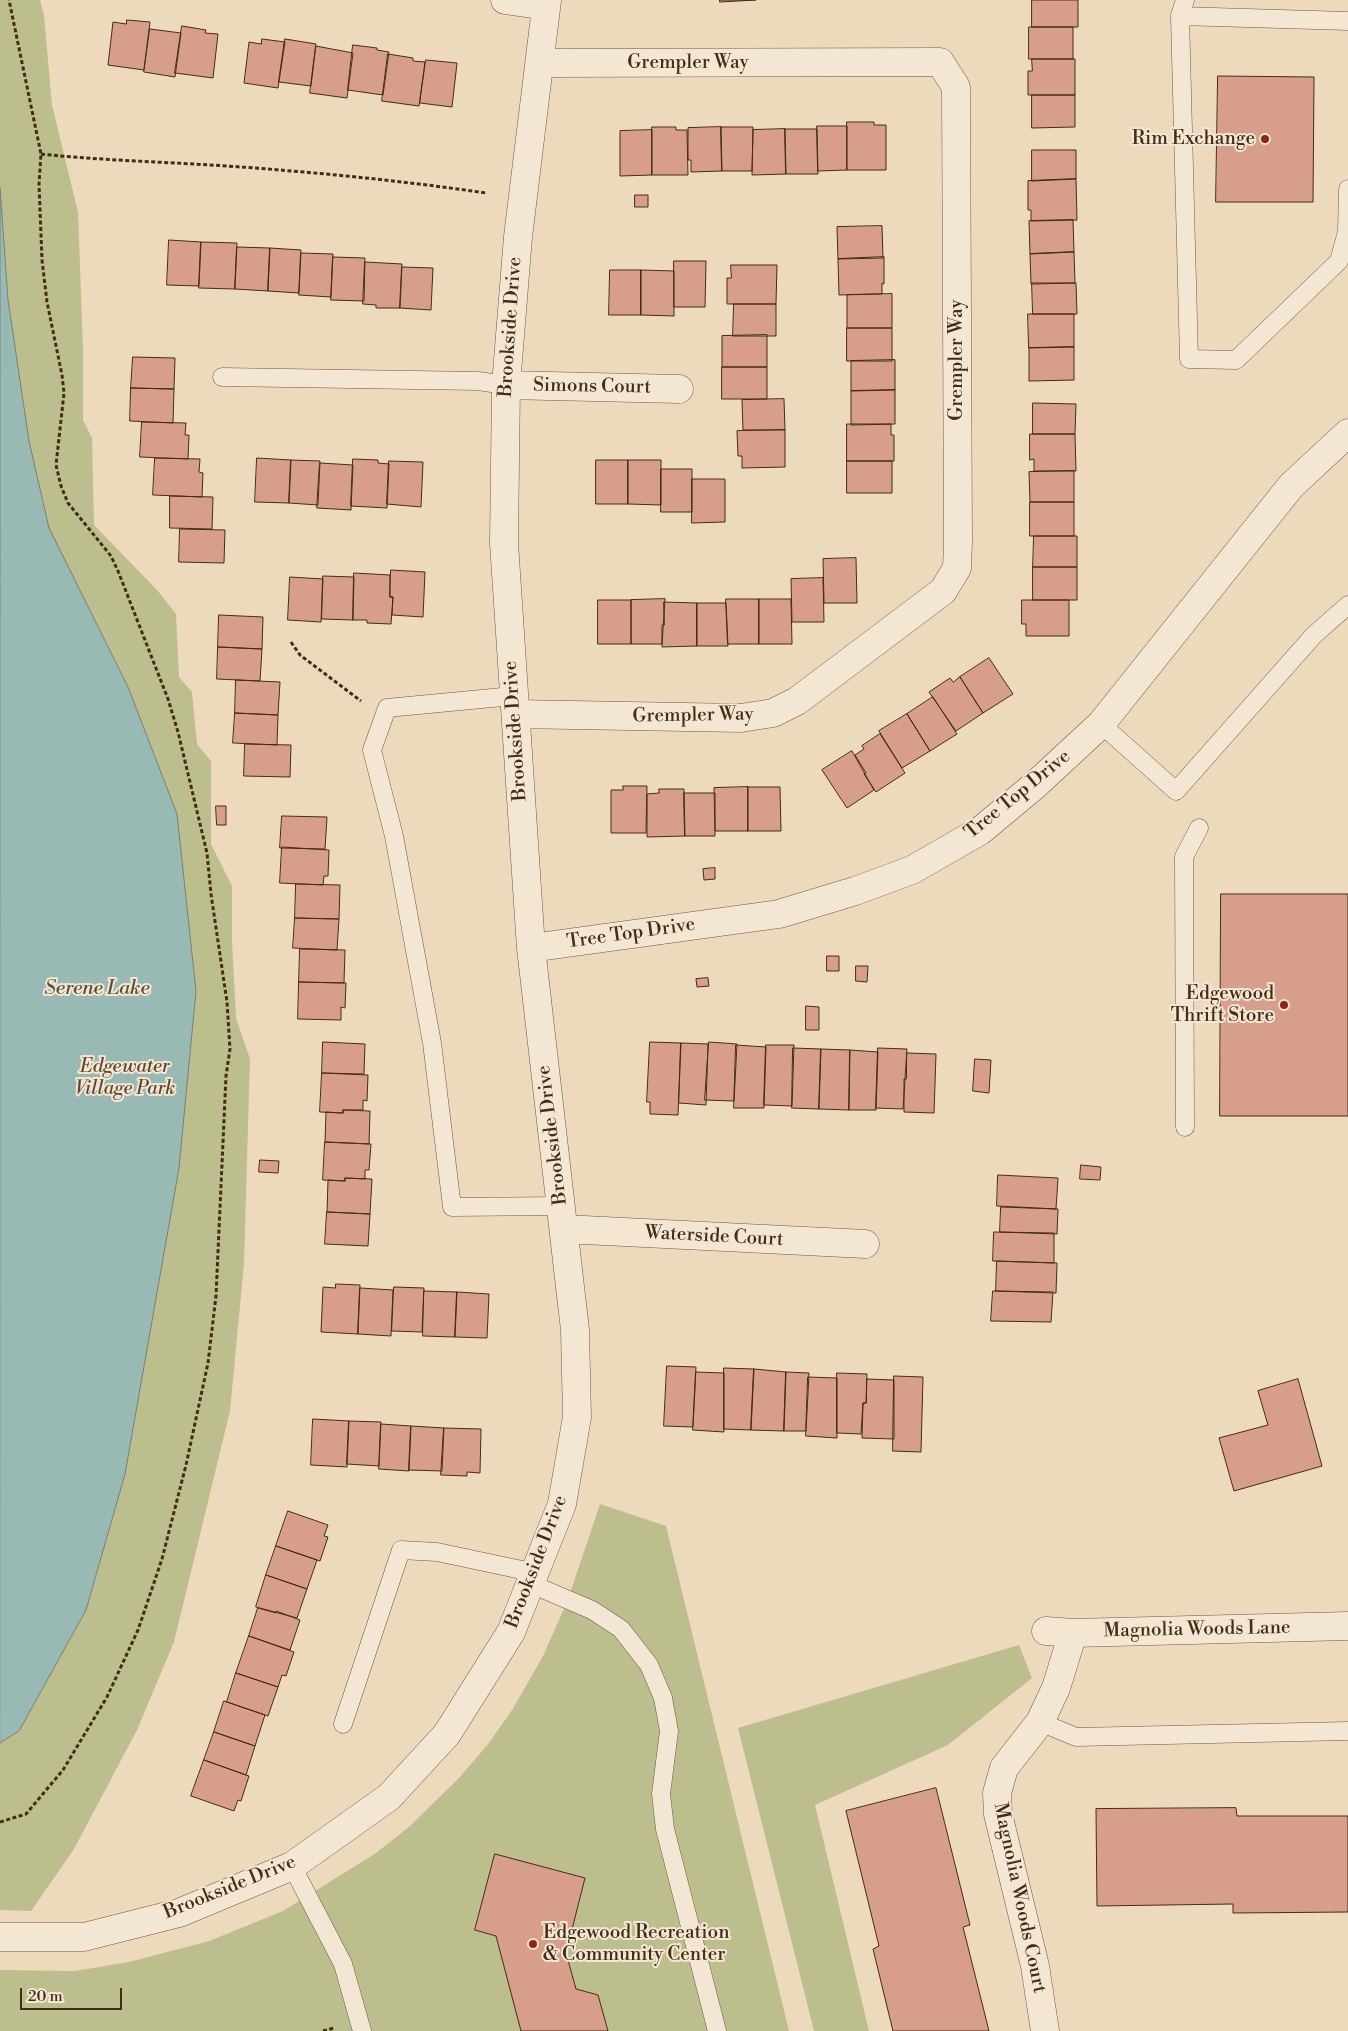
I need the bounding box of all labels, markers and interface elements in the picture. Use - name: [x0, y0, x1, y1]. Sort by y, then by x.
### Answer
- street label: Grempler Way: [627, 52, 749, 74]
- place label: Rim Exchange: [1132, 128, 1255, 150]
- marker: Rim Exchange: [1259, 133, 1271, 145]
- street label: Brookside Drive: [495, 256, 527, 398]
- street label: Grempler Way: [946, 299, 968, 421]
- street label: Simons Court: [533, 375, 651, 399]
- street label: Brookside Drive: [500, 660, 532, 802]
- street label: Grempler Way: [632, 704, 754, 728]
- street label: Tree Top Drive: [961, 745, 1075, 845]
- street label: Tree Top Drive: [565, 914, 697, 954]
- water label: Serene Lake: [44, 977, 150, 1001]
- place label: Edgewood Thrift Store: [1171, 983, 1274, 1027]
- marker: Edgewood Thrift Store: [1278, 999, 1290, 1011]
- park label: Edgewater Village Park: [75, 1056, 175, 1100]
- street label: Brookside Drive: [533, 1064, 573, 1206]
- street label: Waterside Court: [644, 1222, 784, 1252]
- street label: Brookside Drive: [501, 1492, 573, 1632]
- street label: Magnolia Woods Lane: [1103, 1617, 1291, 1643]
- street label: Magnolia Woods Court: [988, 1801, 1050, 1995]
- street label: Brookside Drive: [161, 1851, 299, 1925]
- place label: Edgewood Recreation & Community Center: [543, 1922, 730, 1966]
- marker: Edgewood Recreation & Community Center: [527, 1938, 539, 1950]
- scale bar: [22, 1978, 125, 2010]
- text: 20 m: [28, 1987, 63, 2006]

